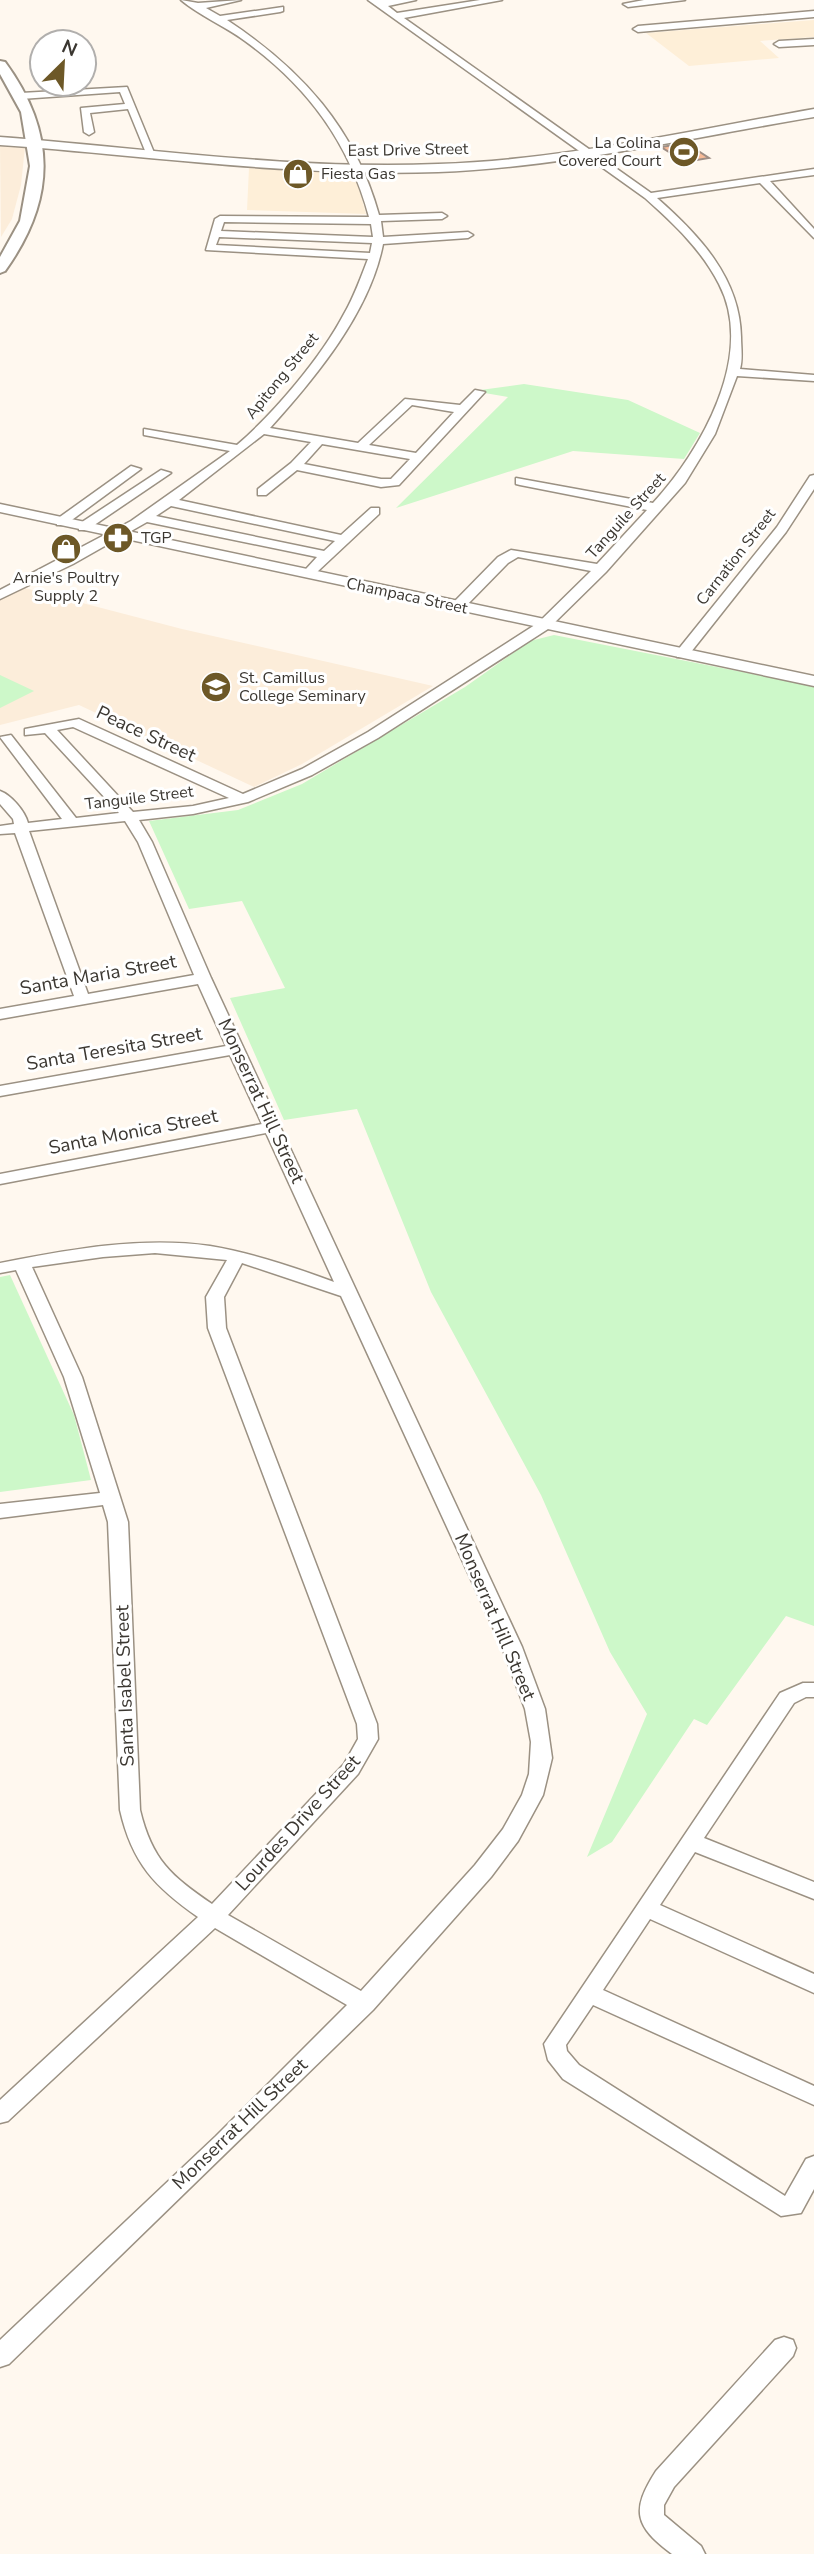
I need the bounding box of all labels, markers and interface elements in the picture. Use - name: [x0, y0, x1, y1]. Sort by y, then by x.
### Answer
- north arrow: [28, 28, 98, 98]
- text: N: [58, 34, 81, 63]
- place label: La Colina Covered Court: [558, 132, 661, 172]
- sports icon: La Colina Covered Court: [667, 135, 701, 169]
- street label: East Drive Street: [347, 138, 469, 162]
- shop icon: Fiesta Gas: [281, 157, 315, 191]
- place label: Fiesta Gas: [321, 163, 396, 185]
- street label: Apitong Street: [240, 328, 324, 424]
- street label: Tanguile Street: [581, 468, 671, 564]
- street label: Carnation Street: [691, 504, 781, 610]
- pharmacy icon: TGP: [101, 521, 135, 555]
- place label: TGP: [141, 527, 172, 549]
- shop icon: Arnie's Poultry Supply 2: [49, 532, 83, 566]
- place label: Arnie's Poultry Supply 2: [13, 567, 120, 607]
- street label: Champaca Street: [344, 572, 470, 620]
- place label: St. Camillus College Seminary: [239, 667, 367, 707]
- school or university icon: St. Camillus College Seminary: [199, 670, 233, 704]
- street label: Peace Street: [92, 700, 200, 769]
- street label: Tanguile Street: [84, 780, 195, 816]
- street label: Santa Maria Street: [18, 948, 179, 1002]
- street label: Monserrat Hill Street: [211, 1014, 311, 1188]
- street label: Santa Teresita Street: [24, 1021, 204, 1077]
- street label: Santa Monica Street: [46, 1103, 220, 1161]
- street label: Monserrat Hill Street: [448, 1530, 542, 1705]
- street label: Santa Isabel Street: [109, 1604, 141, 1767]
- street label: Lourdes Drive Street: [230, 1749, 366, 1897]
- street label: Monserrat Hill Street: [167, 2052, 314, 2195]

